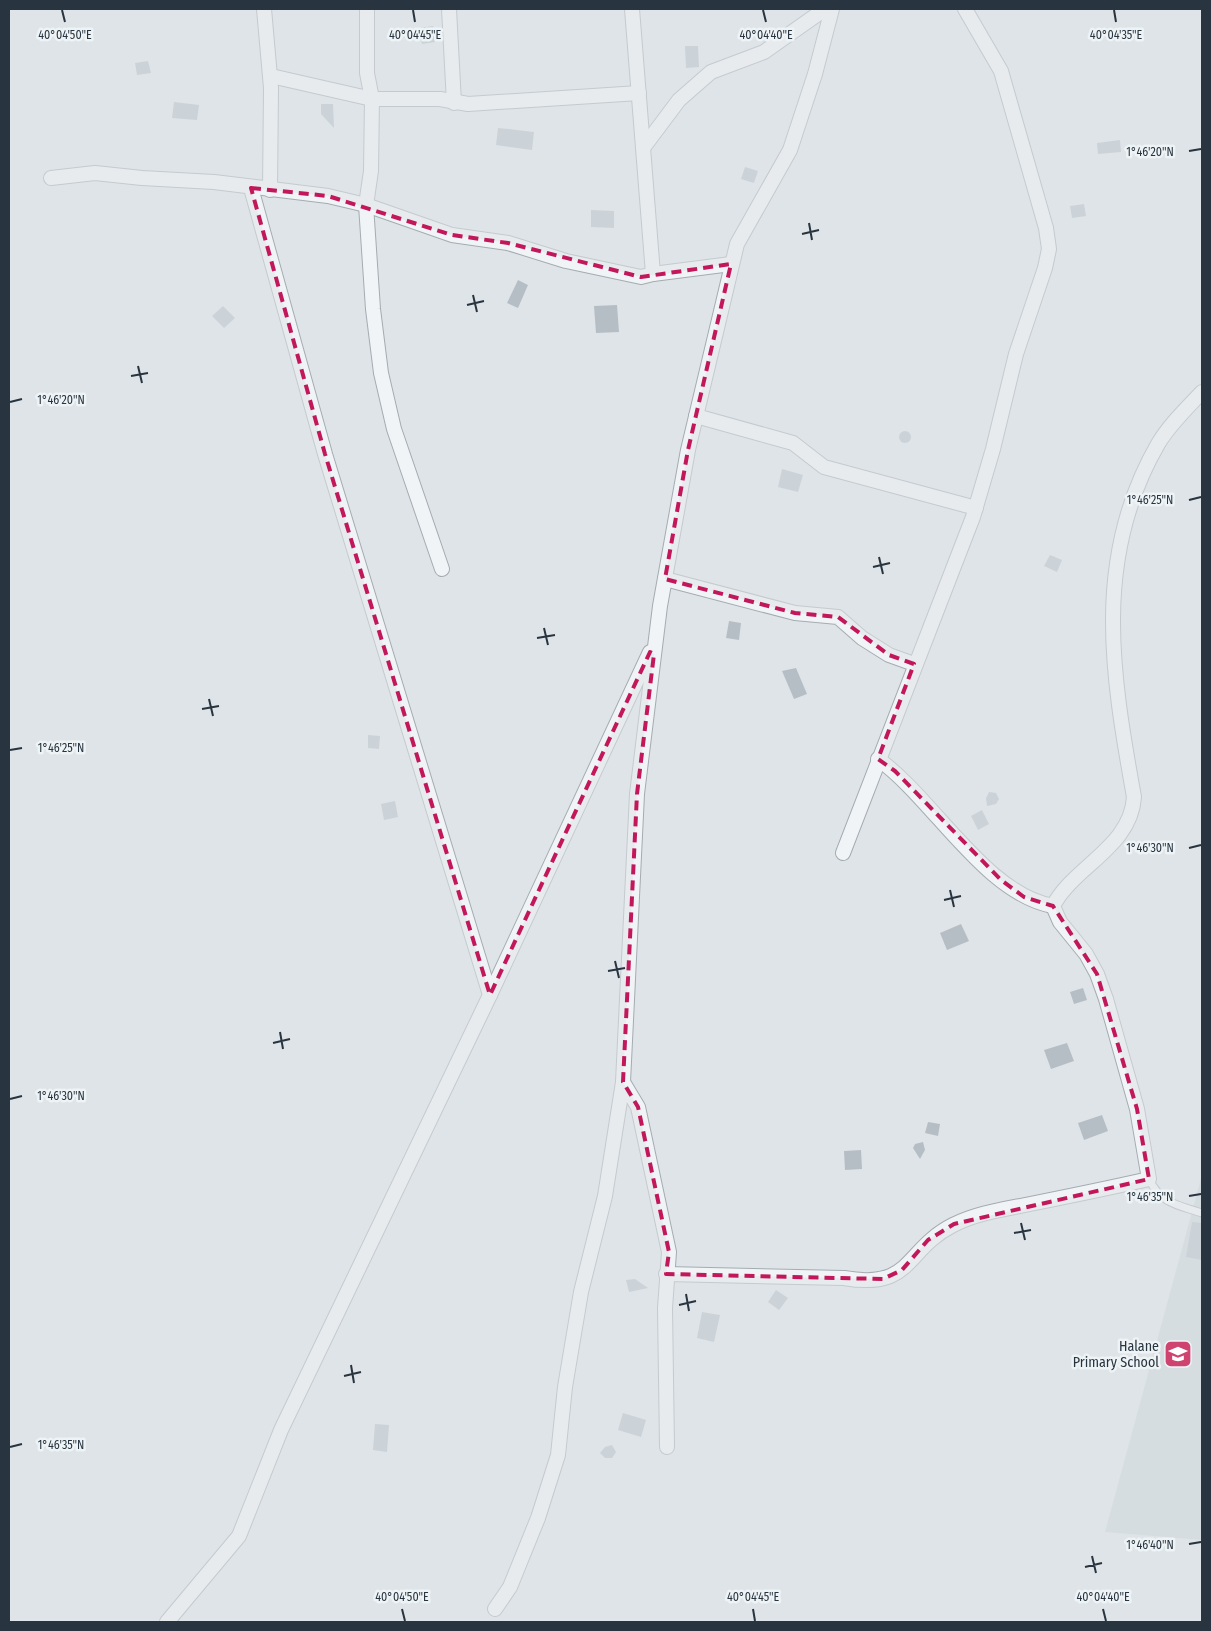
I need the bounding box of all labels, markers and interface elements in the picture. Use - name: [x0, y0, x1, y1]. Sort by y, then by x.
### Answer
- text: 40°04'50"E: [38, 28, 92, 42]
- text: 40°04'45"E: [389, 28, 441, 42]
- text: 40°04'40"E: [739, 28, 793, 42]
- text: 40°04'35"E: [1090, 28, 1143, 42]
- text: 1°46'20"N: [1126, 145, 1174, 159]
- text: 1°46'20"N: [37, 393, 85, 407]
- text: 1°46'25"N: [1127, 493, 1173, 507]
- text: 1°46'25"N: [38, 741, 84, 755]
- text: 1°46'30"N: [1126, 841, 1174, 855]
- text: 1°46'30"N: [37, 1089, 85, 1103]
- text: 1°46'35"N: [1127, 1190, 1173, 1204]
- place label: Halane Primary School: [1073, 1338, 1159, 1371]
- school or university icon: Halane Primary School: [1163, 1339, 1193, 1369]
- text: 1°46'35"N: [38, 1438, 84, 1452]
- text: 1°46'40"N: [1126, 1538, 1174, 1552]
- text: 40°04'50"E: [375, 1590, 429, 1604]
- text: 40°04'45"E: [727, 1590, 779, 1604]
- text: 40°04'40"E: [1076, 1590, 1130, 1604]

